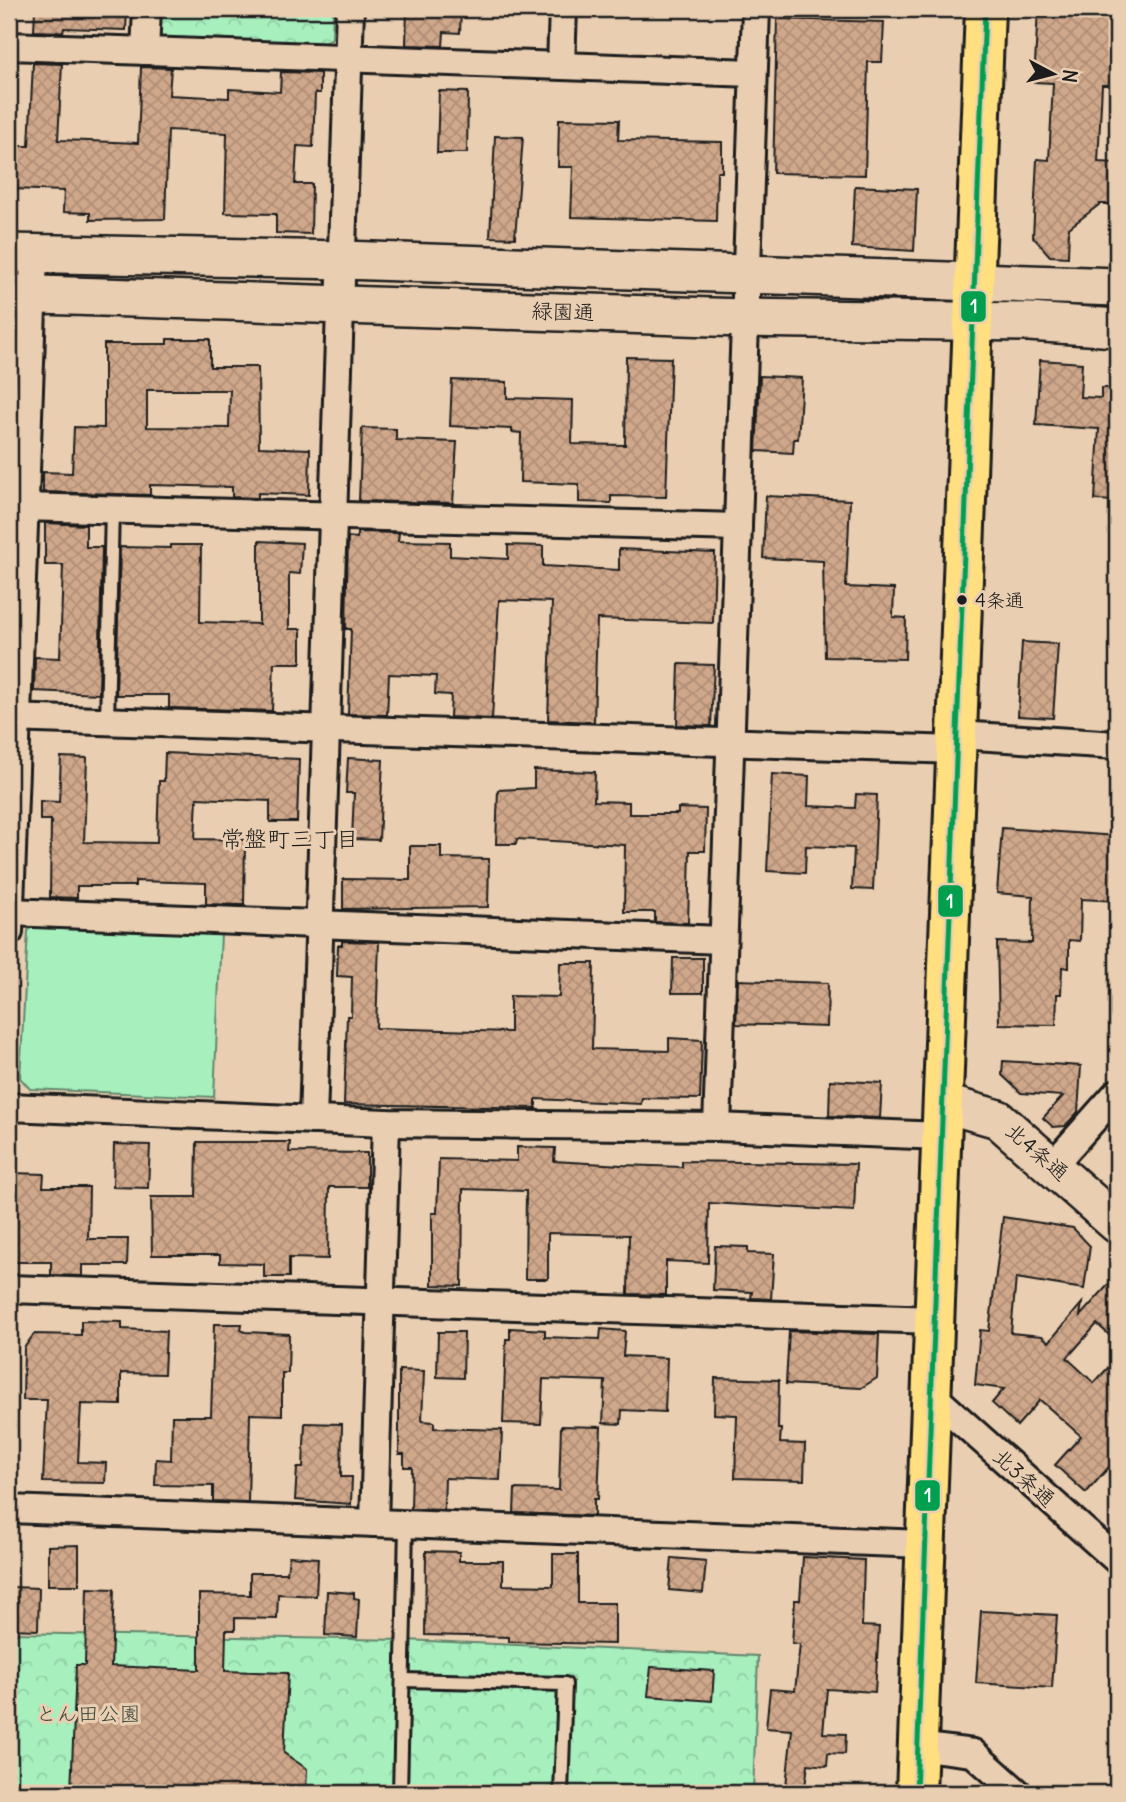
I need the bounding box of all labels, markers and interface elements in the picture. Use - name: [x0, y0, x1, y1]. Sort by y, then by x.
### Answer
- north arrow: [1018, 38, 1088, 108]
- text: N: [1057, 68, 1083, 84]
- line badge: 1: [960, 290, 987, 323]
- text: 1: [970, 294, 978, 318]
- street label: 緑園通: [531, 297, 595, 326]
- place label: 4条通: [975, 588, 1024, 612]
- marker: 4条通: [955, 593, 969, 607]
- district label: 常盤町三丁目: [221, 824, 359, 853]
- line badge: 1: [937, 884, 964, 918]
- text: 1: [946, 889, 954, 913]
- street label: 北4条通: [1000, 1117, 1075, 1186]
- street label: 北3条通: [987, 1443, 1061, 1513]
- line badge: 1: [914, 1479, 941, 1512]
- text: 1: [924, 1483, 932, 1507]
- park label: とん田公園: [36, 1700, 141, 1727]

